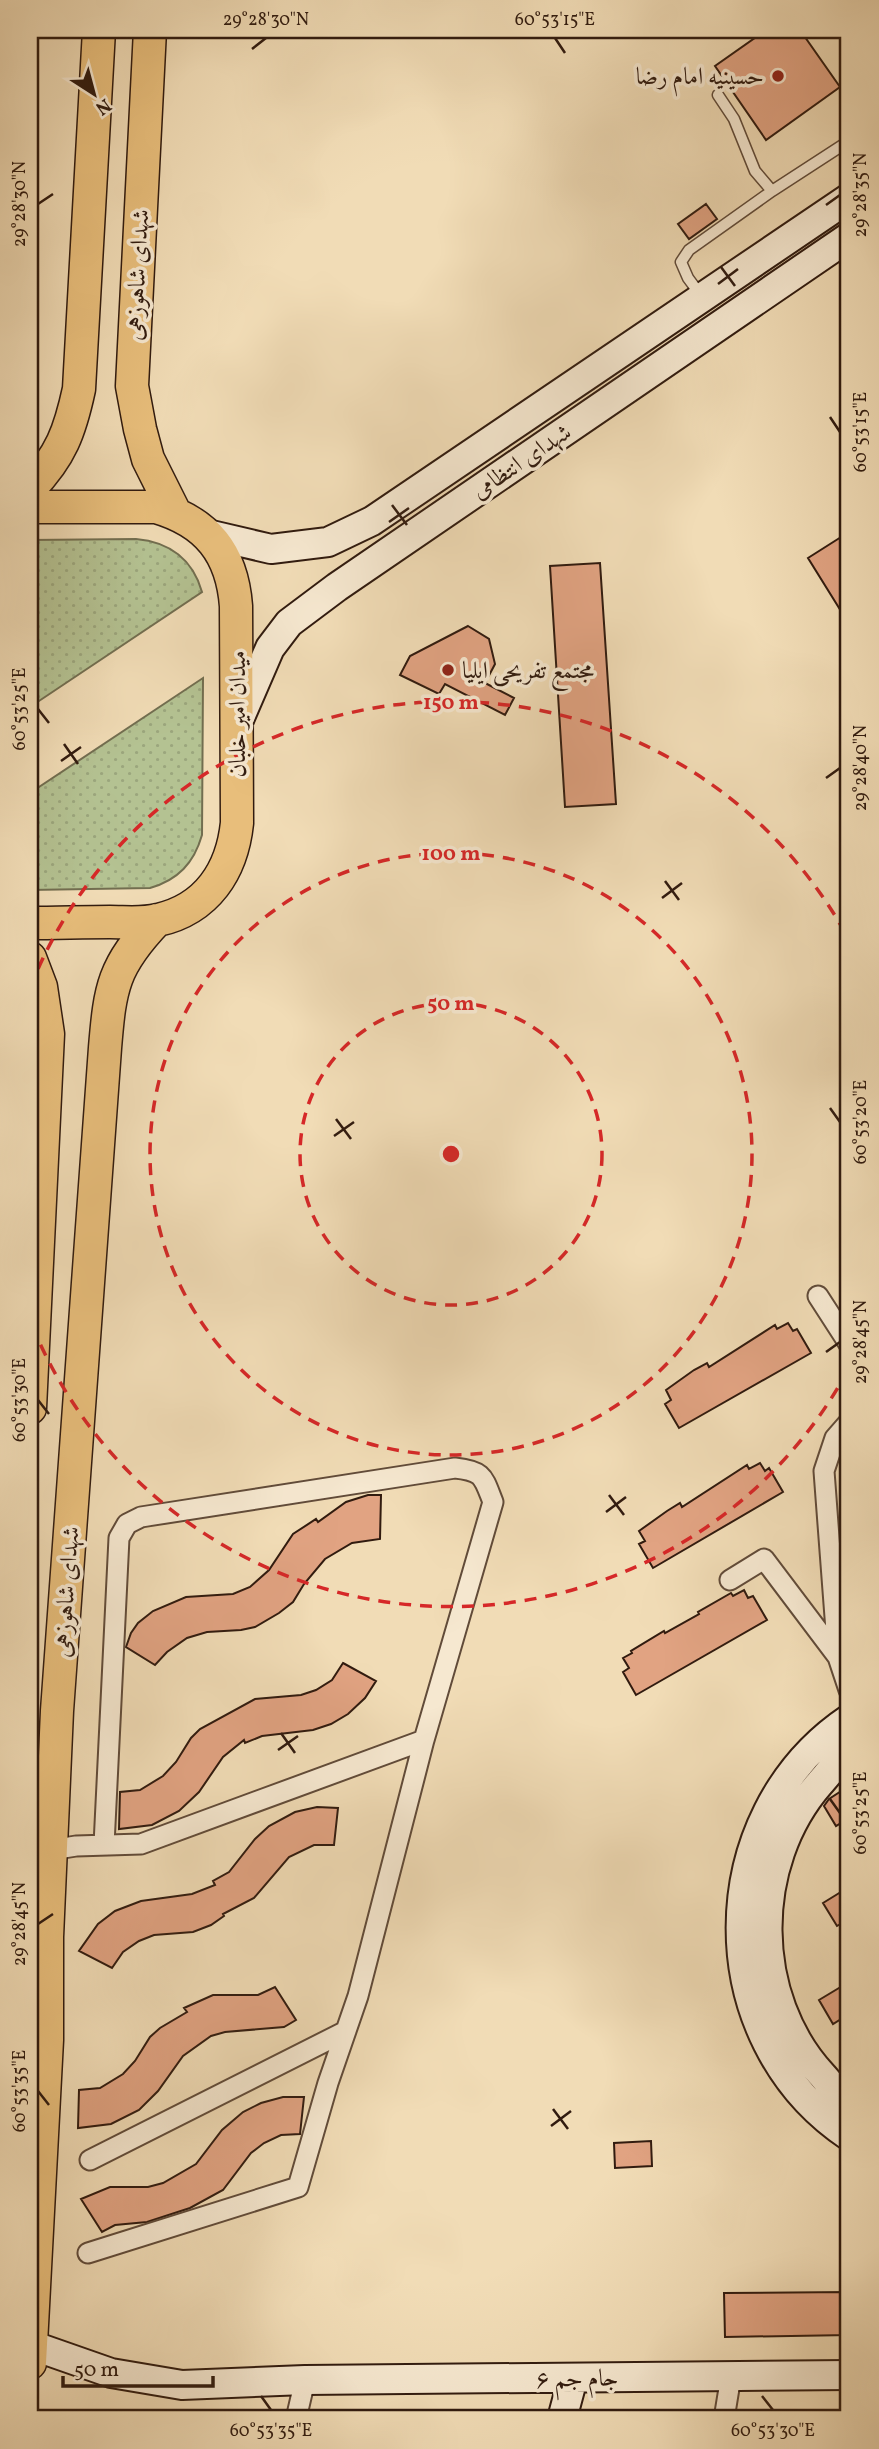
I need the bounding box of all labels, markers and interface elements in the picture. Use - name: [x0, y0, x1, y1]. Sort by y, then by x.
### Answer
- text: 29°28'30"N: [223, 8, 309, 33]
- text: 60°53'15"E: [515, 8, 595, 33]
- north arrow: [60, 60, 130, 130]
- place label: حسینیه امام رضا: [636, 61, 764, 97]
- marker: حسینیه امام رضا: [770, 68, 786, 84]
- text: N: [89, 92, 116, 121]
- text: 29°28'35"N: [849, 153, 874, 237]
- text: 29°28'30"N: [8, 161, 33, 247]
- street label: شهدای شاهوزهی: [119, 209, 159, 342]
- text: 60°53'15"E: [849, 392, 874, 472]
- street label: شهدای انتظامی: [465, 417, 579, 509]
- street label: میدان امیر خلبان: [222, 650, 256, 778]
- place label: مجتمع تفریحی ایلیا: [462, 655, 595, 692]
- marker: مجتمع تفریحی ایلیا: [440, 662, 456, 678]
- text: 60°53'25"E: [8, 667, 33, 750]
- text: 150 m: [423, 689, 479, 718]
- text: 29°28'40"N: [849, 725, 874, 811]
- text: 100 m: [421, 840, 481, 869]
- text: 50 m: [427, 990, 475, 1019]
- text: 60°53'20"E: [849, 1080, 874, 1164]
- centre of rings: [439, 1142, 463, 1166]
- text: 29°28'45"N: [849, 1300, 874, 1384]
- text: 60°53'30"E: [8, 1358, 33, 1442]
- street label: شهدای شاهوزهی: [46, 1525, 90, 1659]
- text: 60°53'25"E: [849, 1771, 874, 1854]
- text: 29°28'45"N: [8, 1882, 33, 1966]
- text: 60°53'35"E: [8, 2050, 33, 2132]
- scale bar: [63, 2344, 214, 2388]
- text: 50 m: [74, 2356, 119, 2385]
- street label: جام جم ۶: [535, 2362, 619, 2401]
- text: 60°53'35"E: [230, 2419, 312, 2444]
- text: 60°53'30"E: [731, 2419, 815, 2444]

